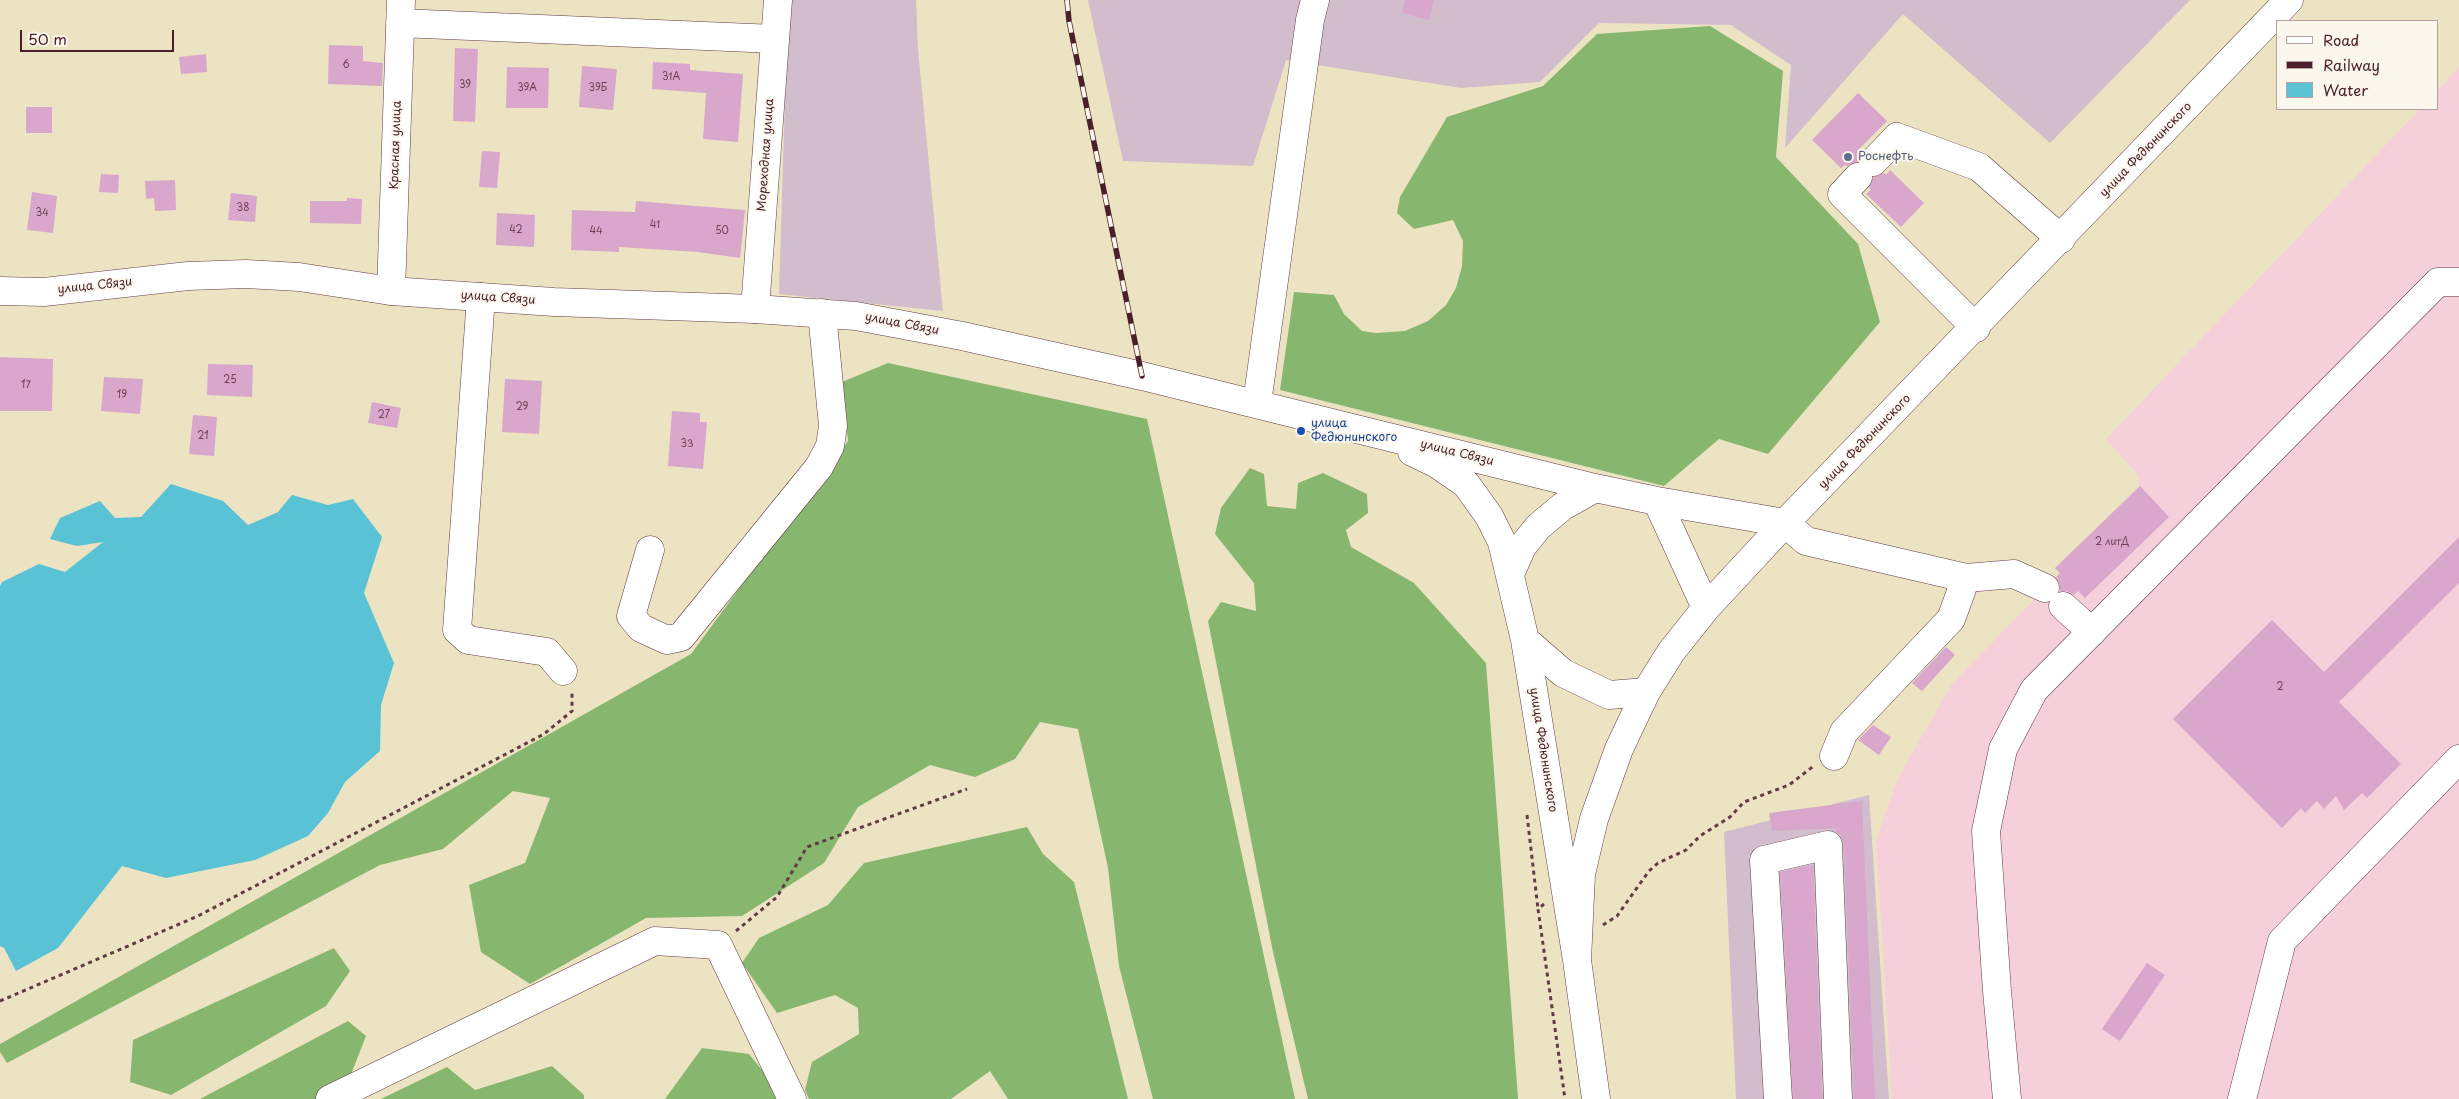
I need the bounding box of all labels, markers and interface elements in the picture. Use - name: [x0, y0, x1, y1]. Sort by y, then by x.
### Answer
- scale bar: [22, 20, 176, 52]
- legend: [2276, 20, 2439, 110]
- text: 50 m: [28, 27, 67, 50]
- text: Road: [2323, 28, 2359, 51]
- text: Railway: [2323, 53, 2380, 76]
- house number: 6: [342, 59, 350, 71]
- house number: 31А: [662, 71, 680, 83]
- text: Water: [2323, 78, 2368, 101]
- house number: 39: [459, 79, 471, 91]
- house number: 39А: [517, 82, 537, 94]
- house number: 39Б: [589, 82, 607, 94]
- street label: Мореходная улица: [755, 98, 777, 212]
- street label: Красная улица: [387, 100, 405, 190]
- street label: улица Федюнинского: [2097, 100, 2195, 200]
- place label: Роснефть: [1858, 150, 1913, 164]
- marker: Роснефть: [1842, 151, 1854, 163]
- house number: 38: [237, 202, 249, 214]
- house number: 34: [35, 207, 49, 219]
- house number: 41: [650, 219, 660, 231]
- house number: 42: [509, 224, 523, 236]
- house number: 44: [589, 225, 603, 237]
- house number: 50: [715, 225, 729, 237]
- street label: улица Связи: [57, 275, 133, 297]
- street label: улица Связи: [460, 288, 536, 308]
- street label: улица Связи: [864, 310, 940, 338]
- house number: 25: [223, 374, 237, 386]
- house number: 17: [21, 379, 31, 391]
- house number: 19: [117, 389, 127, 401]
- street label: улица Федюнинского: [1816, 392, 1914, 492]
- house number: 29: [516, 401, 528, 413]
- house number: 27: [378, 409, 390, 421]
- place label: улица Федюнинского: [1311, 417, 1397, 445]
- marker: улица Федюнинского: [1295, 425, 1307, 437]
- house number: 21: [197, 430, 209, 442]
- street label: улица Связи: [1419, 437, 1495, 469]
- house number: 33: [680, 438, 694, 450]
- house number: 2 литД: [2095, 536, 2129, 548]
- house number: 2: [2276, 681, 2284, 693]
- street label: улица Федюнинского: [1526, 687, 1560, 813]

